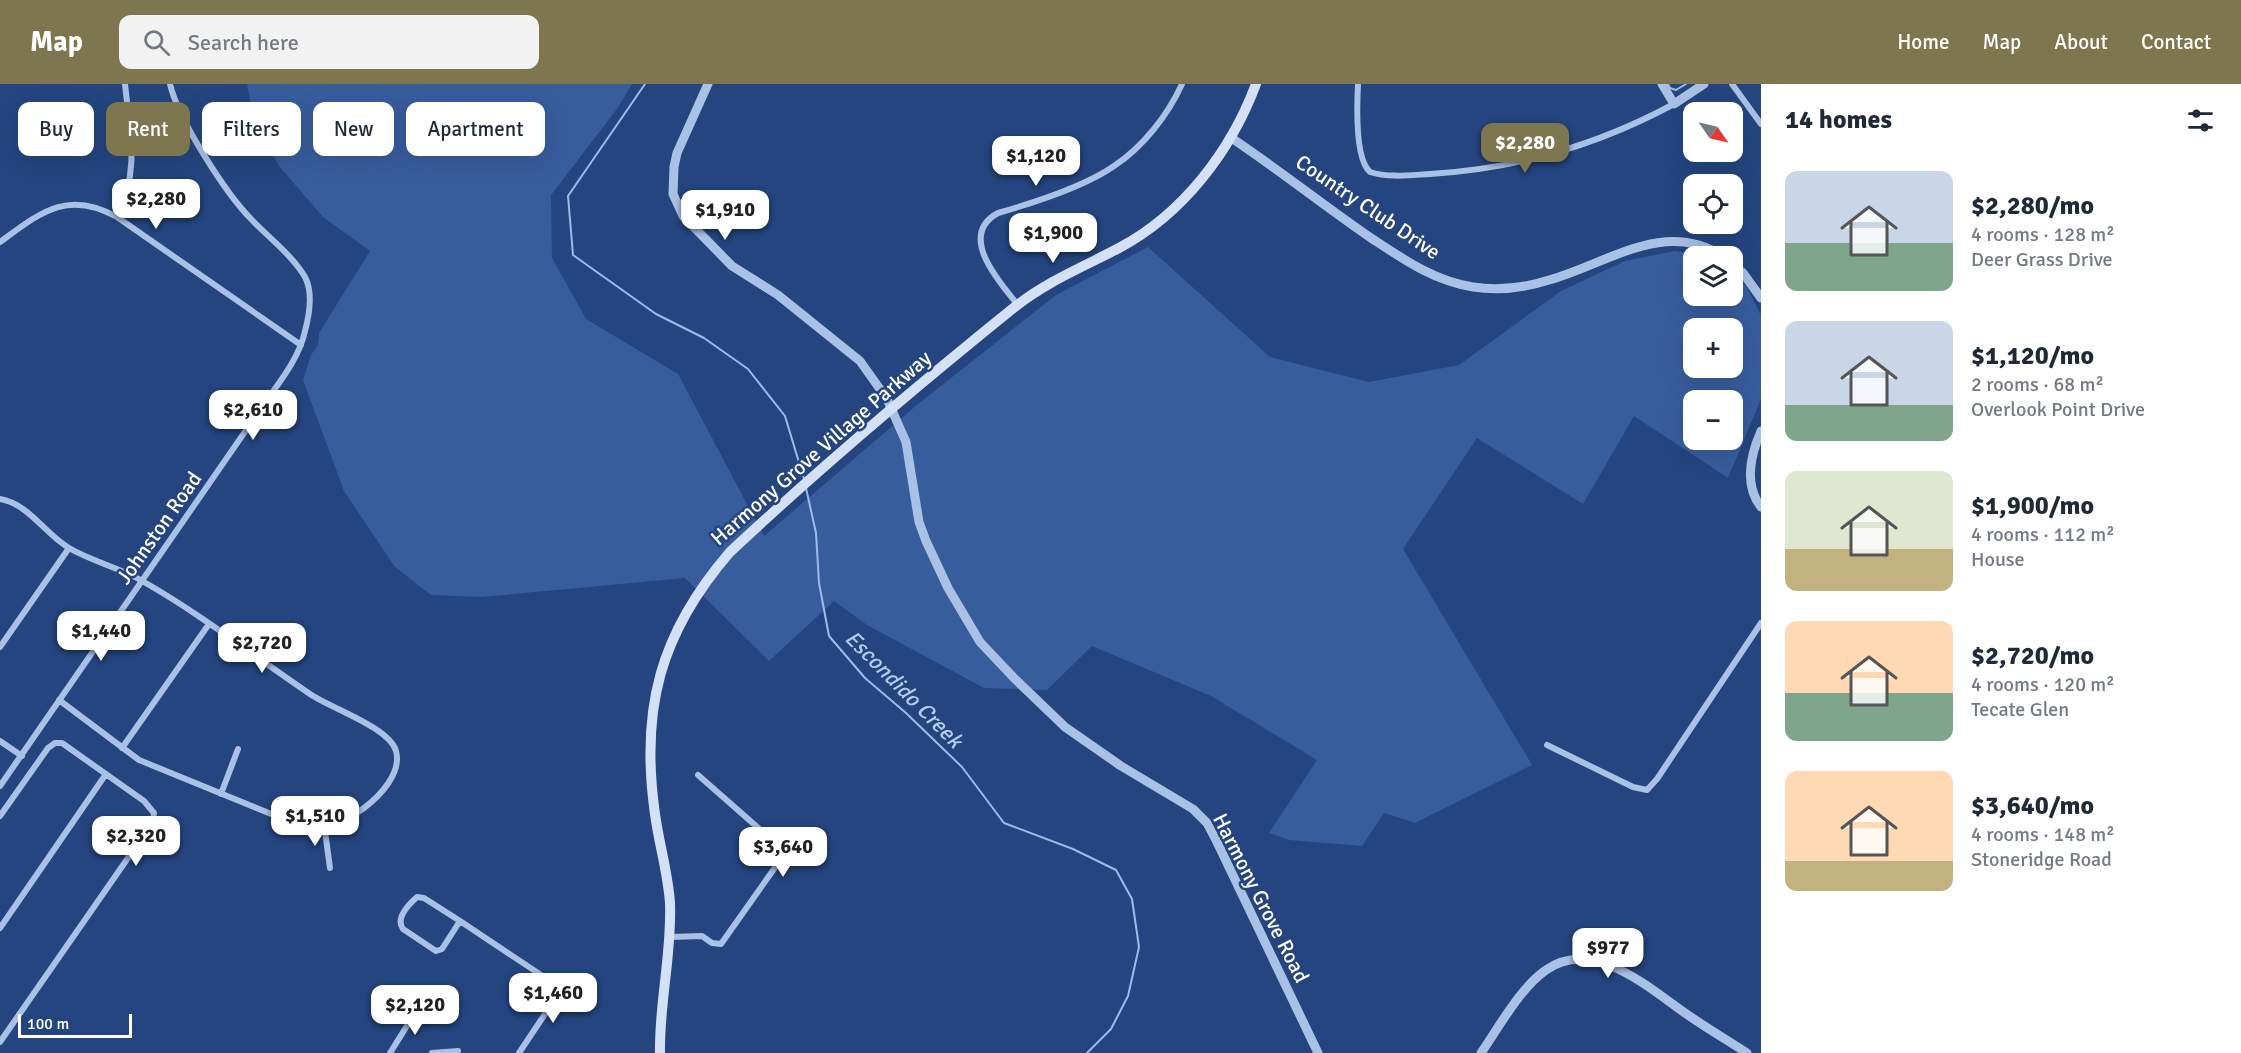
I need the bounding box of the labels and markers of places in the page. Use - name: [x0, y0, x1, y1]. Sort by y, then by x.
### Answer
- pin: $2,280: [1476, 123, 1574, 174]
- pin: $1,120: [987, 136, 1085, 187]
- pin: $2,280: [107, 179, 205, 230]
- pin: $1,910: [676, 190, 774, 241]
- pin: $1,900: [1004, 213, 1102, 264]
- pin: $2,610: [204, 390, 302, 441]
- pin: $1,440: [52, 611, 150, 662]
- pin: $2,720: [213, 623, 311, 674]
- pin: $1,510: [266, 796, 364, 847]
- pin: $2,320: [87, 816, 185, 867]
- pin: $3,640: [734, 827, 832, 878]
- pin: $977: [1572, 928, 1644, 979]
- pin: $1,460: [504, 973, 602, 1024]
- pin: $2,120: [366, 985, 464, 1036]

